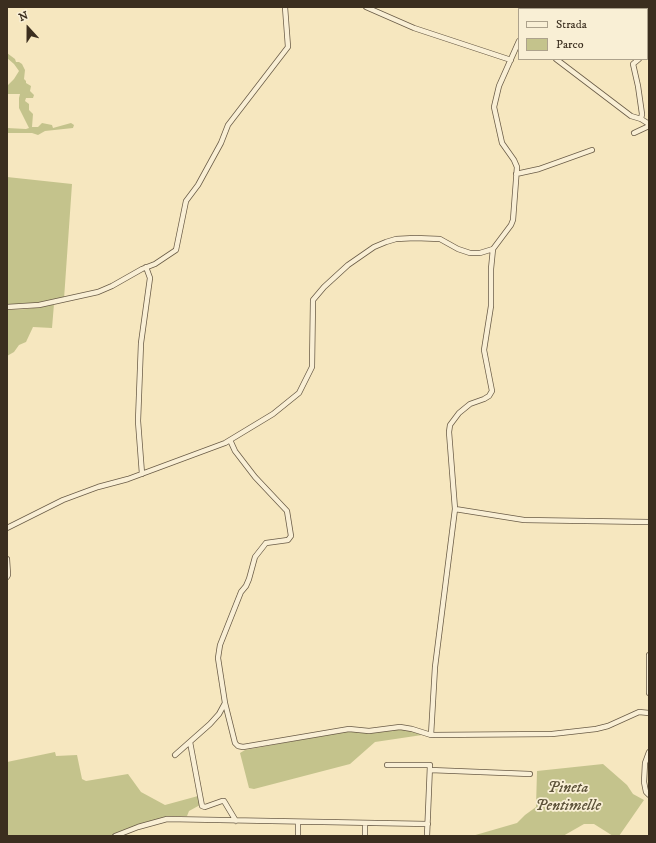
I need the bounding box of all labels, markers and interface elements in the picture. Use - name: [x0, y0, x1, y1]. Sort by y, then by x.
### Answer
- north arrow: [8, 8, 48, 48]
- legend: [518, 8, 648, 60]
- text: N: [17, 9, 30, 25]
- text: Strada: [556, 17, 587, 32]
- text: Parco: [556, 37, 584, 52]
- park label: Pineta Pentimelle: [535, 779, 601, 817]

